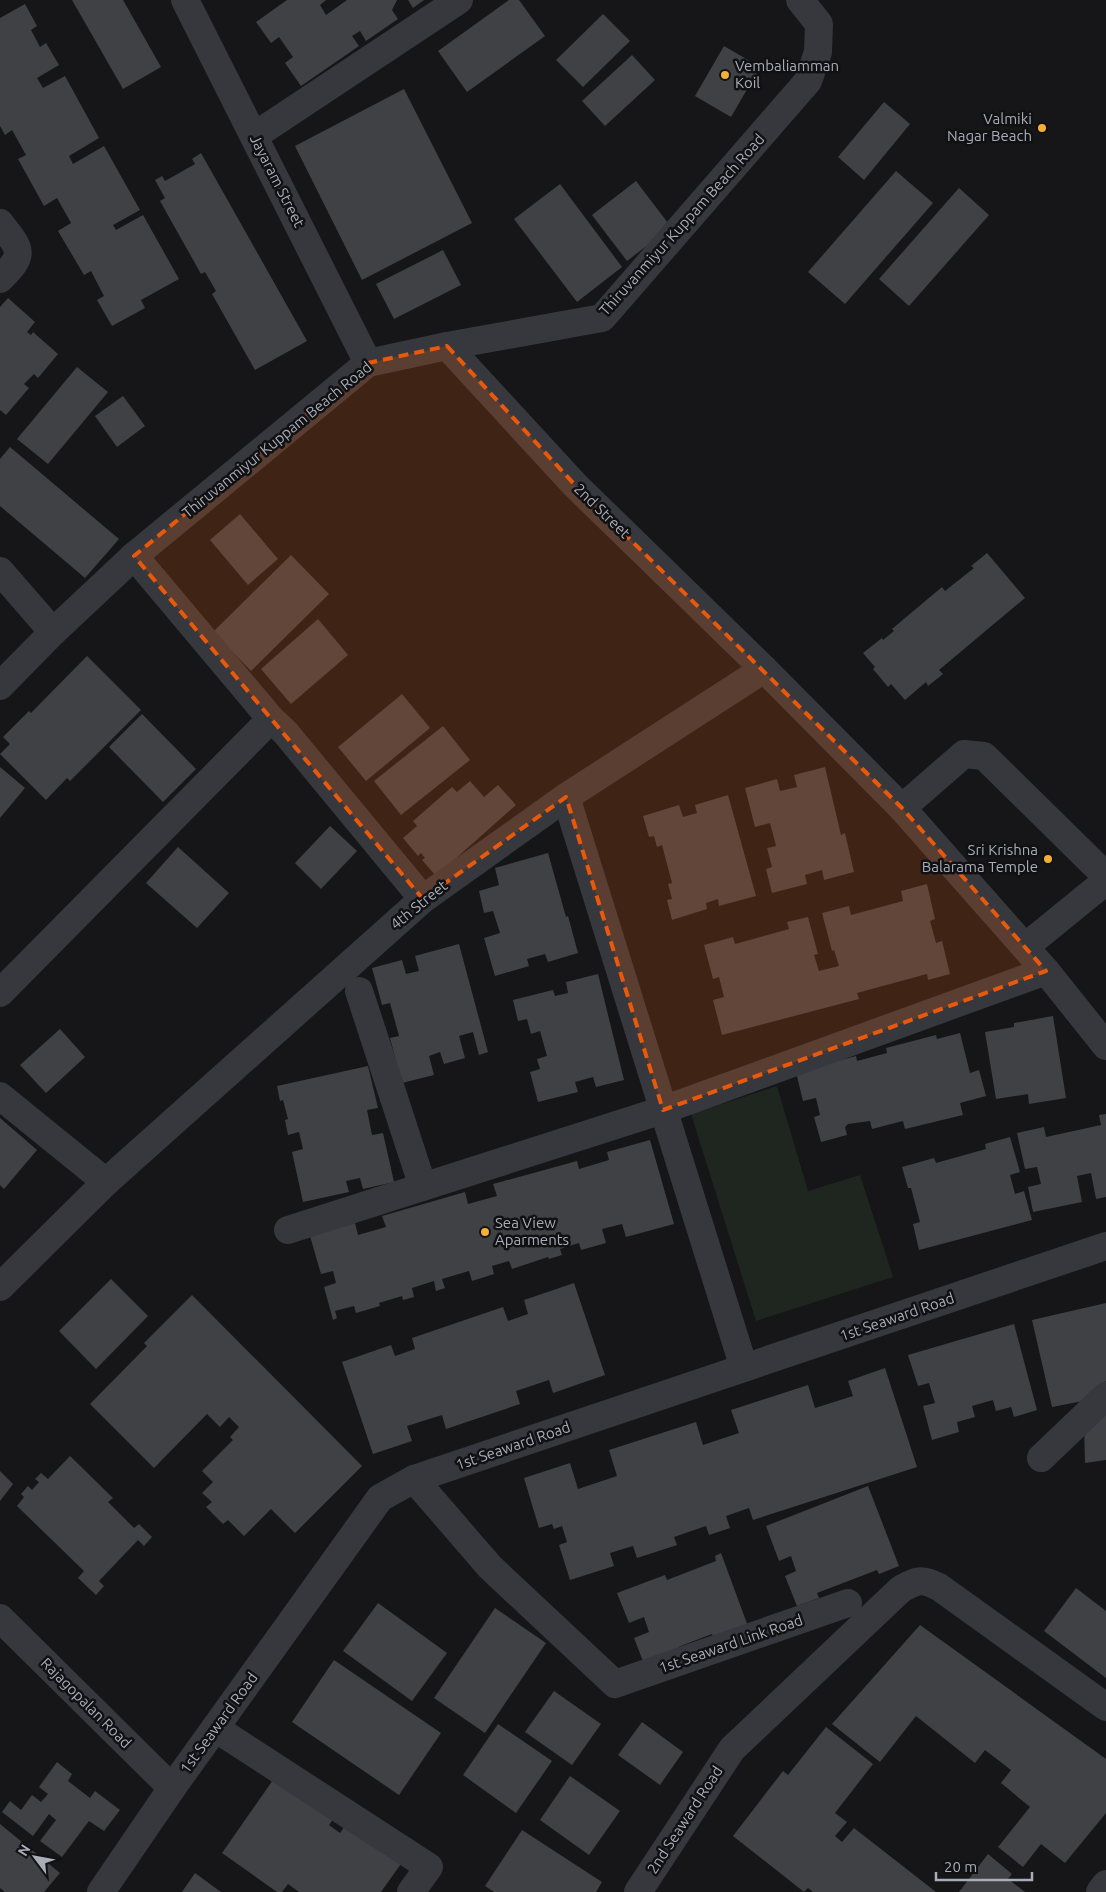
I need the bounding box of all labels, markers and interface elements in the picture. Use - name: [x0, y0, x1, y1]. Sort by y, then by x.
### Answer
- place label: Vembaliamman Koil: [735, 57, 839, 91]
- marker: Vembaliamman Koil: [719, 69, 731, 81]
- place label: Valmiki Nagar Beach: [947, 110, 1032, 144]
- marker: Valmiki Nagar Beach: [1036, 122, 1048, 134]
- street label: Thiruvanmiyur Kuppam Beach Road: [596, 130, 768, 319]
- street label: Jayaram Street: [247, 132, 308, 230]
- street label: Thiruvanmiyur Kuppam Beach Road: [179, 358, 375, 521]
- street label: 2nd Street: [571, 480, 634, 542]
- place label: Sri Krishna Balarama Temple: [922, 841, 1038, 875]
- marker: Sri Krishna Balarama Temple: [1042, 853, 1054, 865]
- street label: 4th Street: [387, 876, 451, 933]
- place label: Sea View Aparments: [495, 1214, 569, 1248]
- marker: Sea View Aparments: [479, 1226, 491, 1238]
- street label: 1st Seaward Road: [837, 1289, 956, 1344]
- street label: 1st Seaward Road: [453, 1418, 572, 1473]
- street label: 1st Seaward Link Road: [657, 1611, 805, 1676]
- street label: Rajagopalan Road: [38, 1654, 135, 1751]
- street label: 1st Seaward Road: [176, 1669, 261, 1776]
- street label: 2nd Seaward Road: [643, 1763, 726, 1877]
- north arrow: [10, 1832, 60, 1882]
- text: N: [14, 1841, 34, 1859]
- scale bar: [936, 1850, 1032, 1882]
- text: 20 m: [944, 1858, 977, 1875]

